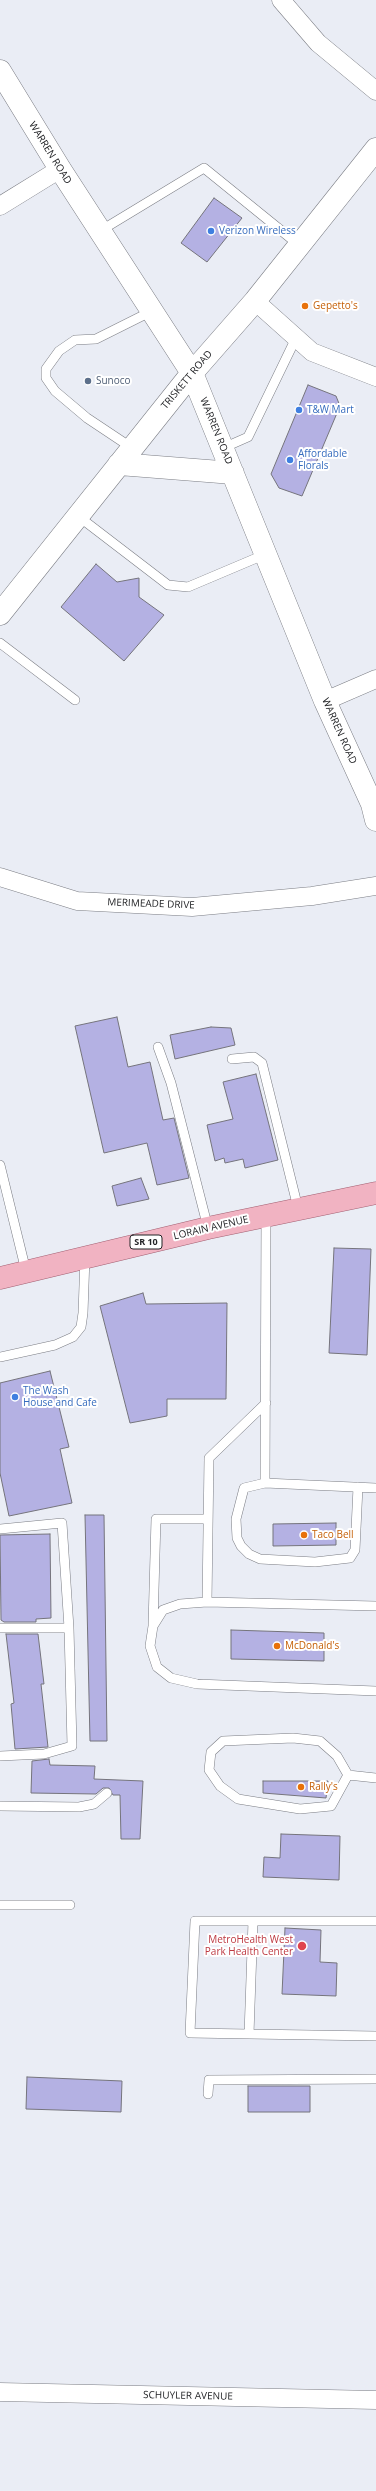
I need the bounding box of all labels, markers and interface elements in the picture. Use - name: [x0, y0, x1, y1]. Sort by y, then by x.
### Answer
- street label: WARREN ROAD: [26, 120, 74, 186]
- place label: Verizon Wireless: [219, 225, 296, 237]
- marker: Verizon Wireless: [206, 226, 216, 236]
- place label: Gepetto's: [313, 300, 358, 312]
- marker: Gepetto's: [300, 301, 310, 311]
- street label: TRISKETT ROAD: [159, 348, 215, 412]
- place label: Sunoco: [96, 375, 131, 387]
- marker: Sunoco: [83, 376, 93, 386]
- street label: WARREN ROAD: [197, 396, 235, 466]
- place label: T&W Mart: [307, 404, 354, 416]
- marker: T&W Mart: [294, 405, 304, 415]
- place label: Affordable Florals: [298, 448, 347, 472]
- marker: Affordable Florals: [285, 455, 295, 465]
- street label: WARREN ROAD: [319, 696, 359, 766]
- street label: MERIMEADE DRIVE: [107, 896, 195, 912]
- street label: LORAIN AVENUE: [172, 1214, 250, 1242]
- road number: SR 10: [130, 1235, 162, 1249]
- place label: The Wash House and Cafe: [23, 1385, 97, 1408]
- marker: The Wash House and Cafe: [10, 1392, 20, 1402]
- place label: Taco Bell: [312, 1529, 354, 1541]
- marker: Taco Bell: [299, 1530, 309, 1540]
- place label: McDonald's: [285, 1640, 339, 1652]
- marker: McDonald's: [272, 1641, 282, 1651]
- place label: Rally's: [309, 1781, 338, 1793]
- marker: Rally's: [296, 1782, 306, 1792]
- place label: MetroHealth West Park Health Center: [205, 1934, 293, 1958]
- marker: MetroHealth West Park Health Center: [296, 1940, 308, 1952]
- street label: SCHUYLER AVENUE: [143, 2389, 233, 2403]

